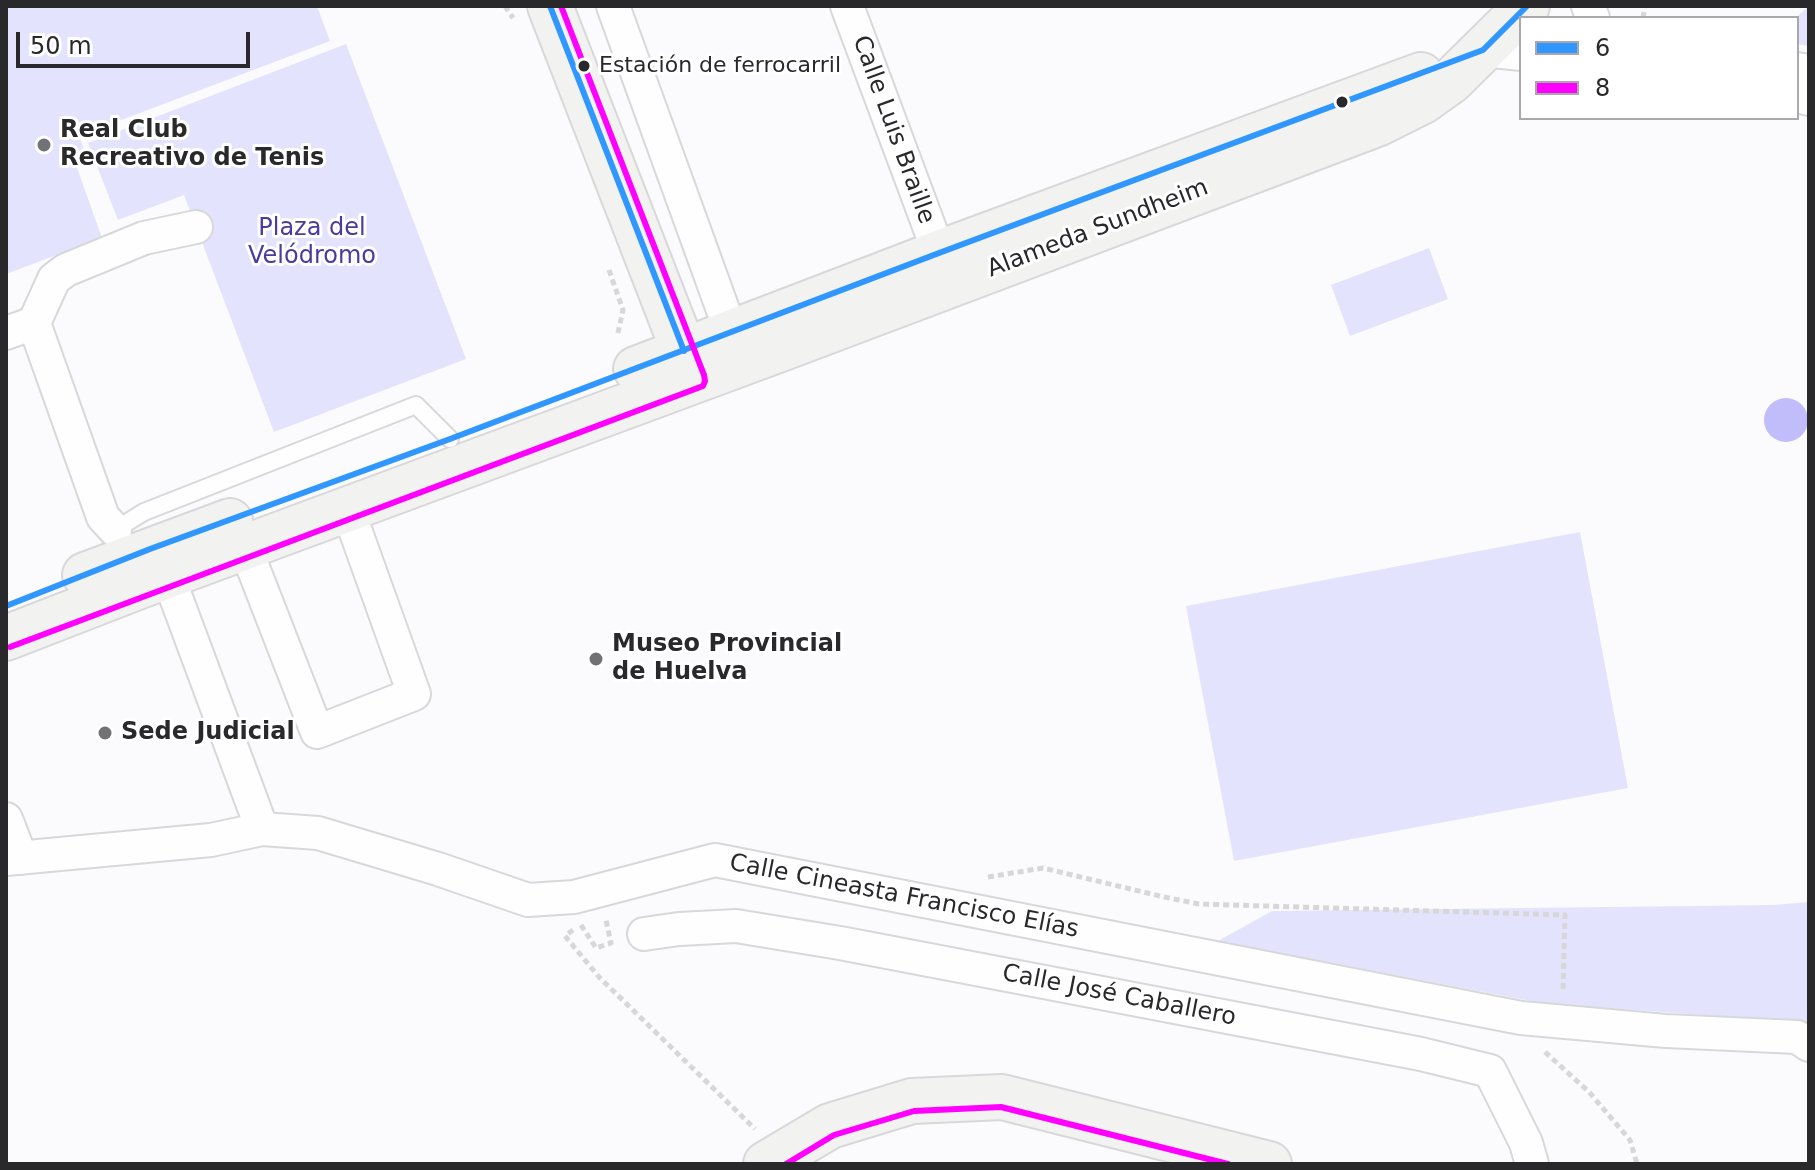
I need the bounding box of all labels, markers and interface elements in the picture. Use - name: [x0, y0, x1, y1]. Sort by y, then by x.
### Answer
- scale bar: [20, 16, 254, 66]
- legend: [1519, 16, 1799, 120]
- text: 50 m: [30, 32, 92, 60]
- street label: Calle Luis Braille: [846, 32, 940, 228]
- text: 6: [1595, 34, 1610, 62]
- place label: Estación de ferrocarril: [599, 53, 841, 79]
- marker: Estación de ferrocarril: [576, 58, 592, 74]
- text: 8: [1595, 74, 1610, 102]
- unlabelled marker: [1334, 94, 1350, 110]
- place label: Real Club Recreativo de Tenis: [60, 117, 324, 173]
- marker: Real Club Recreativo de Tenis: [35, 136, 53, 154]
- street label: Alameda Sundheim: [983, 174, 1213, 284]
- park label: Plaza del Velódromo: [248, 215, 376, 271]
- place label: Museo Provincial de Huelva: [612, 631, 842, 687]
- marker: Museo Provincial de Huelva: [587, 650, 605, 668]
- place label: Sede Judicial: [121, 719, 295, 747]
- marker: Sede Judicial: [96, 724, 114, 742]
- street label: Calle Cineasta Francisco Elías: [727, 849, 1081, 945]
- street label: Calle José Caballero: [1000, 959, 1238, 1033]

